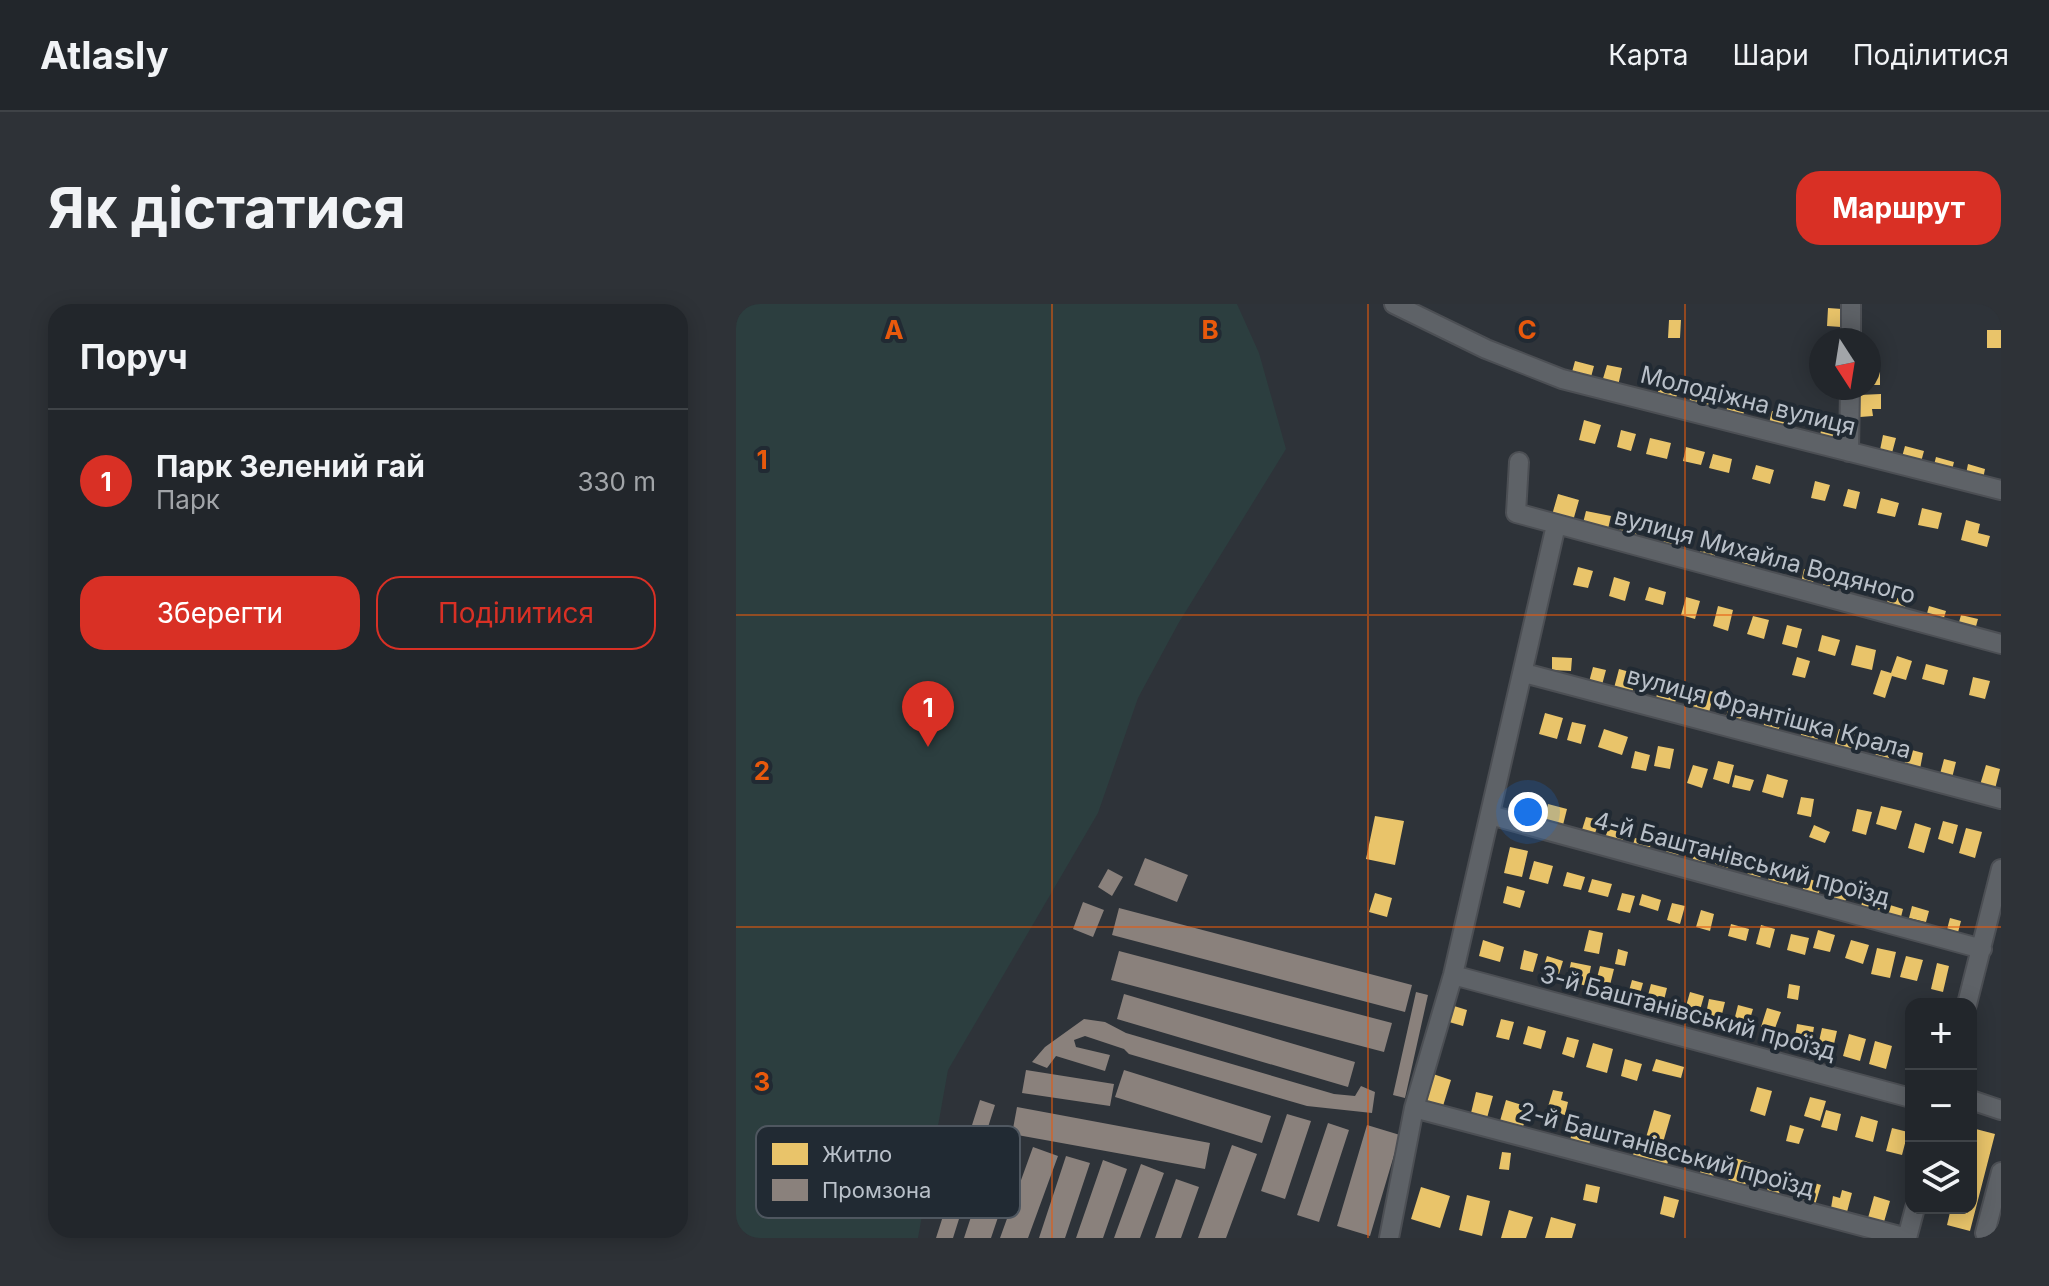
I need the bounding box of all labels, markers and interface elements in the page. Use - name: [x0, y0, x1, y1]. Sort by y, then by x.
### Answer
- text: Atlasly: [40, 32, 169, 78]
- text: Карта: [1608, 38, 1689, 72]
- text: Шари: [1733, 38, 1809, 72]
- text: Поділитися: [1853, 38, 2009, 72]
- button: Маршрут: [1796, 171, 2001, 245]
- text: Як дістатися: [48, 174, 406, 242]
- text: A: [884, 314, 904, 345]
- text: B: [1201, 314, 1219, 345]
- text: C: [1517, 314, 1537, 345]
- north arrow: [1809, 328, 1881, 400]
- text: Поруч: [80, 336, 188, 377]
- street label: Молодіжна вулиця: [1638, 360, 1859, 441]
- text: 1: [756, 444, 768, 475]
- text: Парк Зелений гай: [156, 448, 425, 484]
- text: 1: [100, 466, 112, 497]
- text: 330 m: [577, 466, 656, 497]
- text: Парк: [156, 484, 220, 515]
- street label: вулиця Михайла Водяного: [1611, 501, 1919, 610]
- button: Зберегти: [80, 576, 360, 650]
- button: Поділитися: [376, 576, 656, 650]
- street label: вулиця Франтішка Крала: [1624, 661, 1914, 764]
- pin: 1: [902, 681, 954, 747]
- text: 2: [754, 755, 770, 786]
- your location: [1508, 792, 1548, 832]
- street label: 4-й Баштанівський проїзд: [1591, 805, 1893, 912]
- street label: 3-й Баштанівський проїзд: [1537, 959, 1839, 1066]
- map controls: [1905, 998, 1977, 1214]
- button: +: [1905, 998, 1977, 1070]
- text: 3: [754, 1066, 770, 1097]
- button: −: [1905, 1070, 1977, 1142]
- street label: 2-й Баштанівський проїзд: [1516, 1096, 1818, 1203]
- legend: [756, 1126, 1020, 1218]
- text: Житло: [822, 1141, 892, 1167]
- button: layers: [1905, 1142, 1977, 1214]
- text: Промзона: [822, 1177, 931, 1203]

